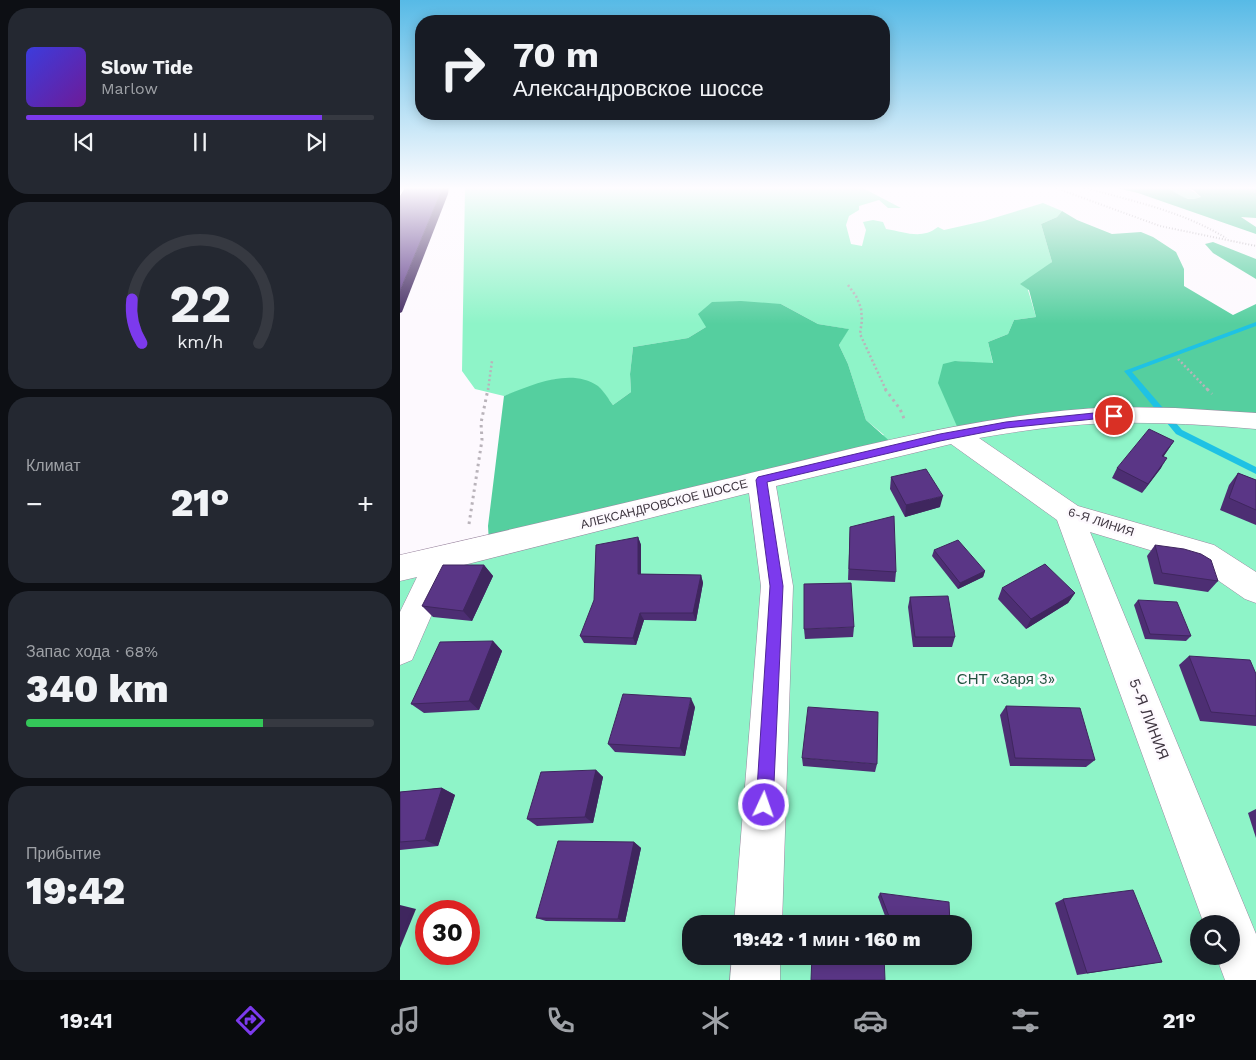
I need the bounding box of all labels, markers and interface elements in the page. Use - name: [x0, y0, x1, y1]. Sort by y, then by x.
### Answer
- text: 70 m: [513, 34, 599, 76]
- icon: right: [430, 35, 495, 100]
- text: Slow Tide: [101, 56, 193, 79]
- text: Александровское шоссе: [513, 76, 764, 101]
- text: Marlow: [101, 79, 158, 98]
- icon: previous: [70, 128, 98, 156]
- icon: pause: [186, 128, 214, 156]
- icon: next: [302, 128, 330, 156]
- text: 22: [169, 274, 231, 335]
- text: km/h: [177, 331, 223, 352]
- pin: [1093, 395, 1135, 437]
- icon: arrive: [1100, 402, 1128, 430]
- text: Климат: [26, 456, 80, 475]
- street label: АЛЕКСАНДРОВСКОЕ ШОССЕ: [579, 476, 749, 532]
- text: 21°: [170, 481, 230, 525]
- text: −: [26, 487, 43, 520]
- text: +: [357, 487, 374, 520]
- street label: 6-Я ЛИНИЯ: [1066, 505, 1136, 539]
- text: Запас хода · 68%: [26, 642, 158, 661]
- text: 340 km: [26, 667, 169, 711]
- park label: СНТ «Заря 3»: [957, 670, 1055, 688]
- street label: 5-Я ЛИНИЯ: [1125, 676, 1173, 762]
- position arrow: [737, 778, 789, 830]
- text: Прибытие: [26, 844, 101, 863]
- text: 19:42: [26, 869, 125, 913]
- speed limit sign: 30: [415, 900, 480, 965]
- map controls: [1190, 915, 1240, 965]
- button: search: [1190, 915, 1240, 965]
- text: 19:42 · 1 мин · 160 m: [733, 928, 921, 951]
- icon: directions: [233, 1003, 268, 1038]
- icon: music: [388, 1003, 423, 1038]
- icon: phone: [543, 1003, 578, 1038]
- icon: climate: [698, 1003, 733, 1038]
- icon: car: [853, 1003, 888, 1038]
- icon: filters: [1008, 1003, 1043, 1038]
- text: 19:41: [60, 1008, 113, 1033]
- text: 21°: [1162, 1008, 1196, 1033]

